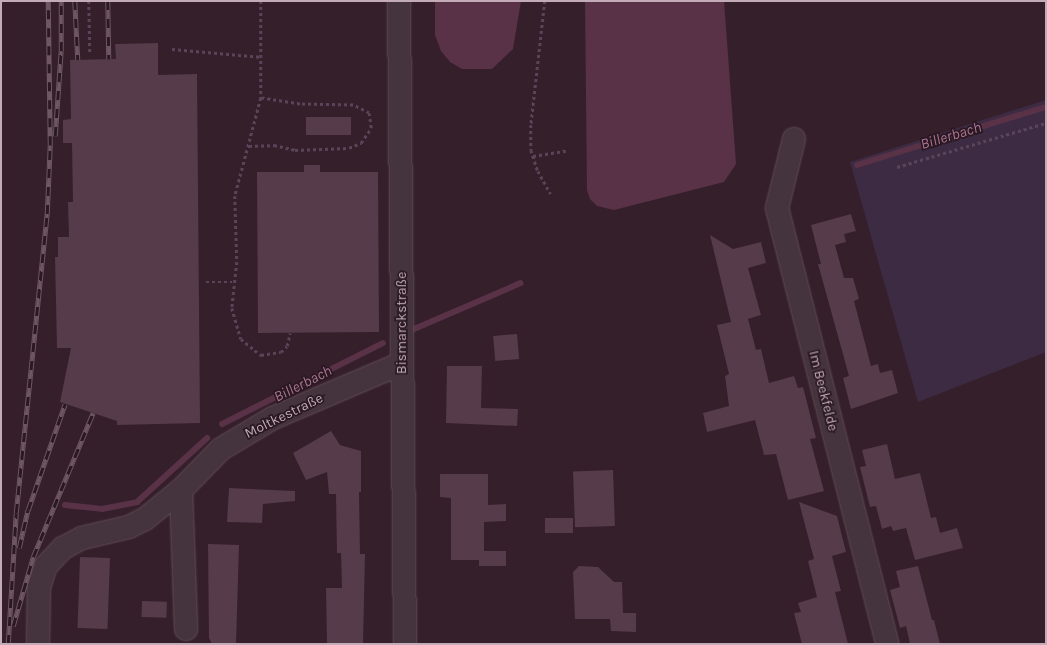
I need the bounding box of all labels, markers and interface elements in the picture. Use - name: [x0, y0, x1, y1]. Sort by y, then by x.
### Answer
- water label: Billerbach: [918, 118, 984, 154]
- street label: Bismarckstraße: [394, 272, 410, 374]
- street label: Im Beekfelde: [805, 349, 841, 433]
- water label: Billerbach: [271, 362, 335, 406]
- street label: Moltkestraße: [242, 390, 326, 442]

